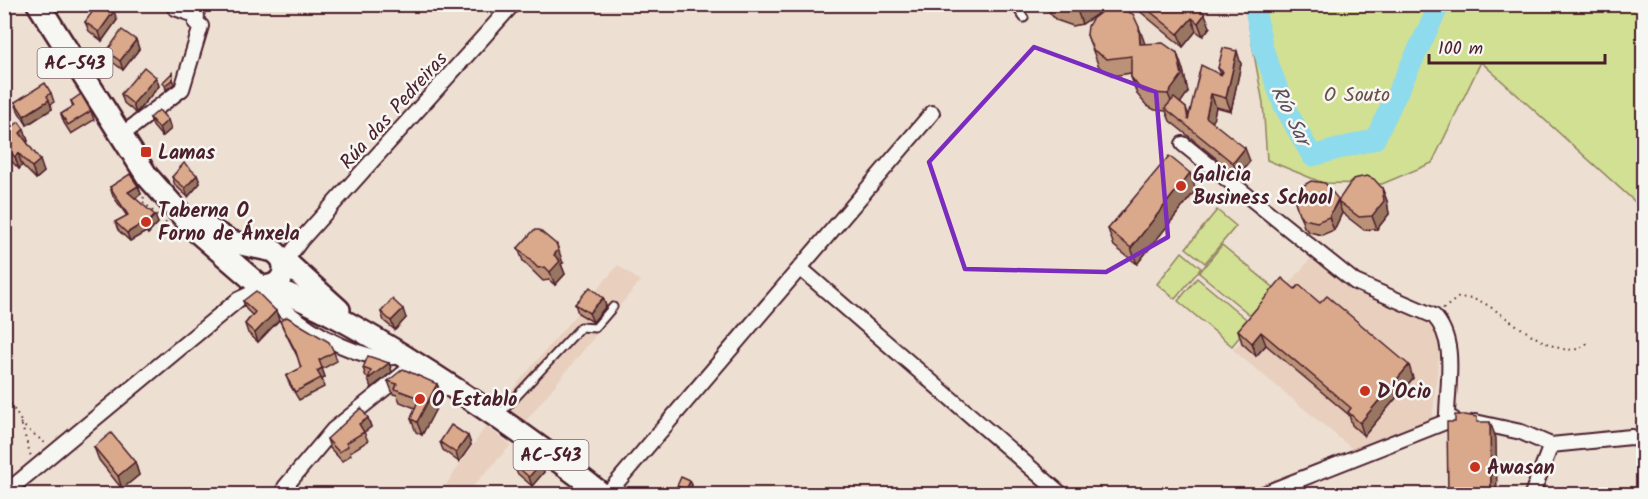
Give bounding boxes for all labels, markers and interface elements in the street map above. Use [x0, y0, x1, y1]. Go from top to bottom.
scale bar [1429, 27, 1604, 65]
text: 100 m [1438, 35, 1483, 64]
street label: Rúa das Pedreiras [333, 45, 457, 178]
road number: AC-543 [38, 48, 112, 78]
water label: Río Sar [1261, 80, 1320, 155]
park label: O Souto [1324, 80, 1390, 112]
place label: Lamas [158, 138, 216, 170]
marker: Lamas [139, 145, 153, 159]
place label: Galicia Business School [1193, 160, 1333, 215]
marker: Galicia Business School [1174, 179, 1188, 193]
place label: Taberna O Forno de Ánxela [158, 196, 300, 251]
marker: Taberna O Forno de Ánxela [139, 215, 153, 229]
place label: D'Ocio [1377, 377, 1431, 409]
marker: D'Ocio [1358, 384, 1372, 398]
place label: O Establo [432, 385, 517, 417]
marker: O Establo [413, 392, 427, 406]
road number: AC-543 [514, 440, 588, 470]
place label: Awasan [1487, 453, 1555, 485]
marker: Awasan [1468, 460, 1482, 474]

